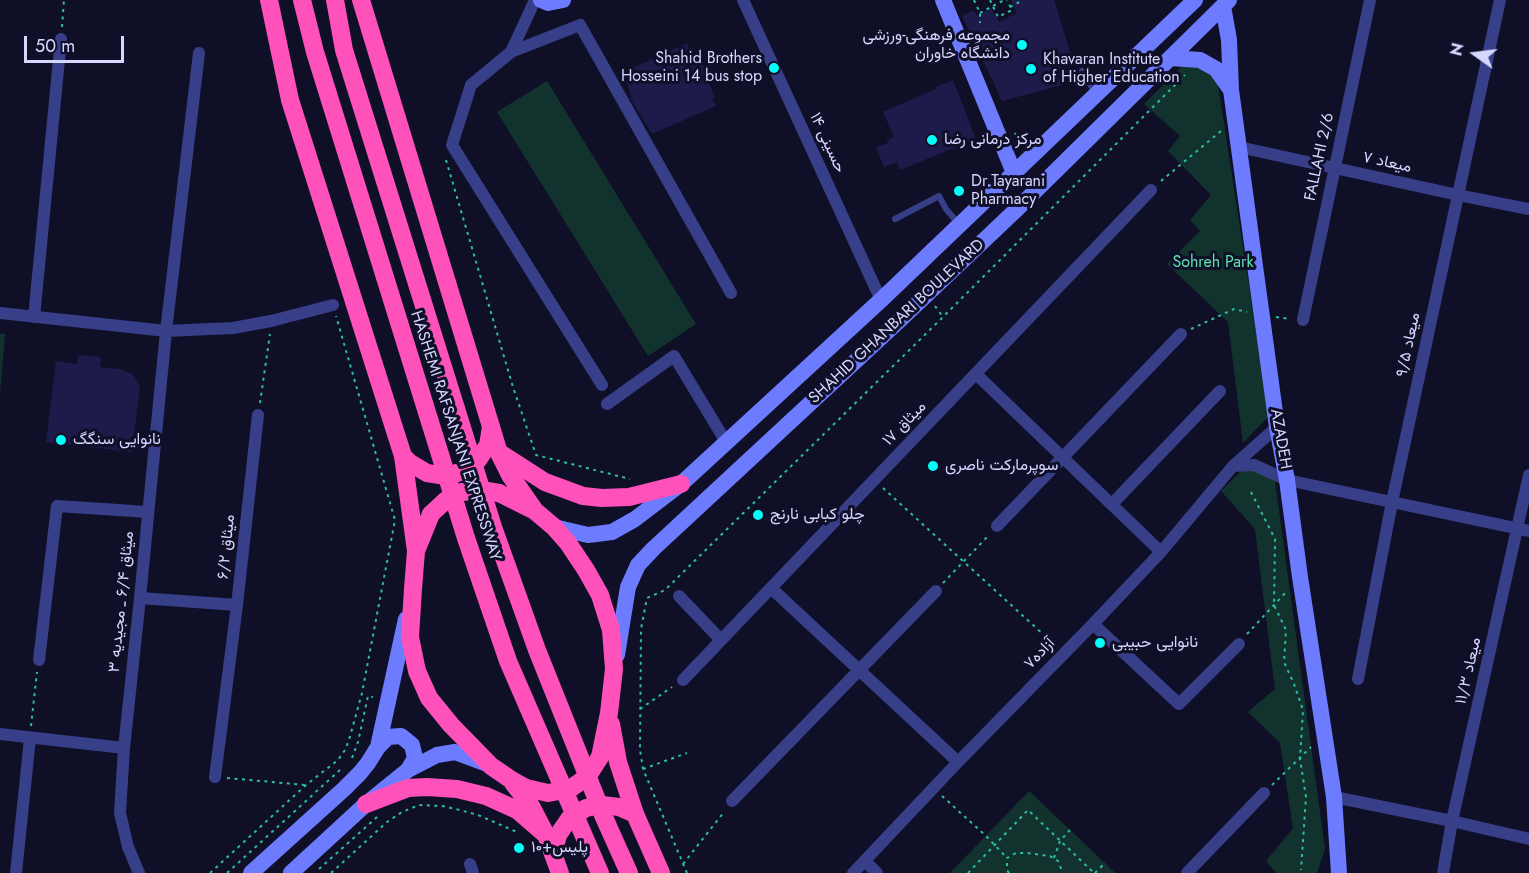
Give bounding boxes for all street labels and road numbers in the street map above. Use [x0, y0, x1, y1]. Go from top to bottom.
street label: حسینی ۱۴ [805, 110, 849, 176]
street label: FALLAHI 2/6 [1301, 111, 1339, 203]
street label: میعاد ۷ [1361, 148, 1413, 178]
street label: SHAHID GHANBARI BOULEVARD [805, 236, 989, 408]
street label: HASHEMI RAFSANJANI EXPRESSWAY [405, 309, 505, 563]
street label: میعاد ۹/۵ [1393, 311, 1425, 379]
street label: میثاق ۱۷ [879, 398, 931, 450]
street label: AZADEH [1265, 407, 1295, 471]
street label: میثاق ۶/۲ [214, 514, 240, 580]
street label: میثاق ۶/۴ ـ مجیدیه ۳ [105, 530, 139, 674]
street label: آزاده۷ [1020, 634, 1060, 674]
street label: میعاد ۱۱/۳ [1452, 636, 1486, 706]

